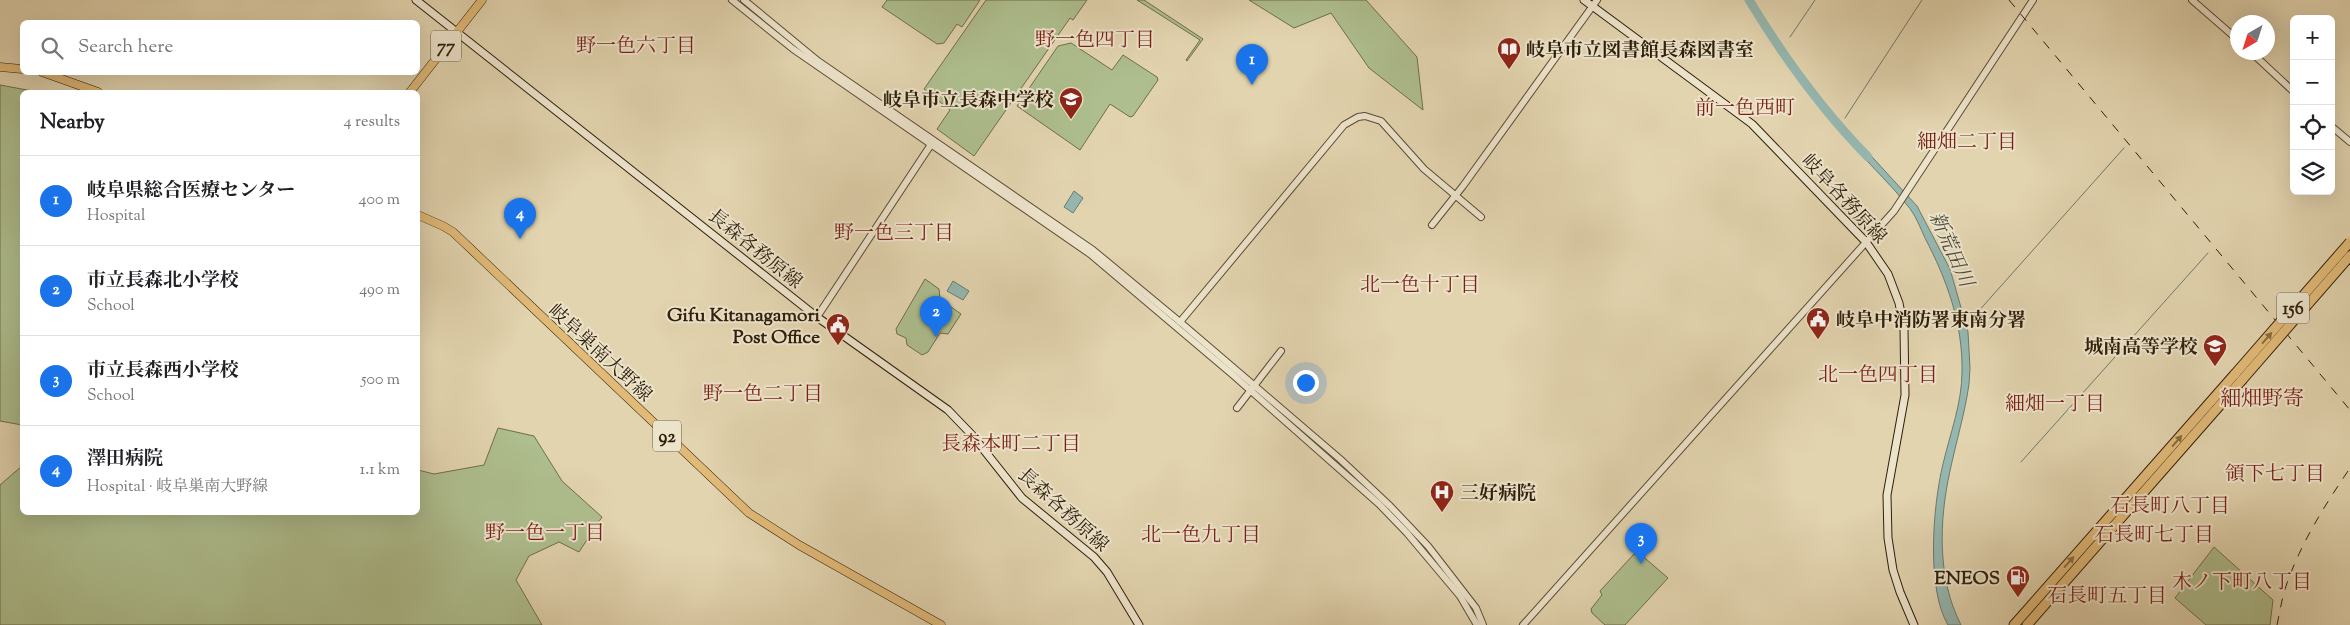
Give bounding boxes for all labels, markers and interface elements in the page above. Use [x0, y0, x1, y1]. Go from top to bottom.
north arrow [2230, 15, 2275, 60]
map controls [2290, 15, 2335, 195]
button: + [2290, 15, 2335, 60]
search box [20, 20, 420, 75]
district label: 野一色四丁目 [1035, 27, 1155, 56]
road number: 77 [431, 30, 461, 61]
district label: 野一色六丁目 [576, 33, 696, 62]
icon: search [38, 34, 66, 62]
text: Search here [78, 34, 173, 61]
library icon: 岐阜市立図書館長森図書室 [1496, 36, 1522, 70]
place label: 岐阜市立図書館長森図書室 [1526, 38, 1754, 65]
pin: 1 [1236, 44, 1268, 85]
button: − [2290, 60, 2335, 105]
school or university icon: 岐阜市立長森中学校 [1058, 86, 1084, 120]
place label: 岐阜市立長森中学校 [883, 88, 1054, 115]
district label: 前一色西町 [1695, 95, 1795, 124]
button: locate [2290, 105, 2335, 150]
text: Nearby [40, 108, 105, 138]
text: 4 results [344, 111, 400, 134]
district label: 細畑二丁目 [1917, 129, 2017, 158]
street label: 岐阜各務原線 [1794, 149, 1892, 251]
button: layers [2290, 150, 2335, 195]
text: 岐阜県総合医療センター [87, 178, 295, 205]
text: 1 [53, 189, 59, 212]
text: 400 m [359, 189, 400, 212]
pin: 4 [504, 198, 536, 239]
street label: 長森各務原線 [702, 204, 807, 296]
text: Hospital [87, 205, 145, 228]
water label: 新荒田川 [1920, 208, 1980, 294]
district label: 野一色三丁目 [834, 220, 954, 249]
text: 市立長森北小学校 [87, 268, 239, 295]
district label: 北一色十丁目 [1360, 272, 1480, 301]
text: 2 [52, 279, 60, 302]
text: 490 m [359, 279, 400, 302]
road number: 156 [2277, 292, 2309, 324]
text: School [87, 295, 135, 318]
pin: 2 [920, 296, 952, 337]
street label: 岐阜巣南大野線 [541, 299, 657, 409]
place label: Gifu Kitanagamori Post Office [667, 303, 821, 352]
public building icon: 岐阜中消防署東南分署 [1805, 306, 1831, 340]
place label: 岐阜中消防署東南分署 [1836, 308, 2026, 335]
public building icon: Gifu Kitanagamori Post Office [825, 312, 851, 346]
one-way arrow [2262, 331, 2273, 344]
school or university icon: 城南高等学校 [2202, 333, 2228, 367]
place label: 城南高等学校 [2084, 335, 2198, 362]
text: 市立長森西小学校 [87, 358, 239, 385]
district label: 北一色四丁目 [1818, 362, 1938, 391]
text: 3 [53, 369, 59, 392]
text: 500 m [361, 369, 400, 392]
your location [1293, 370, 1319, 396]
district label: 野一色二丁目 [703, 381, 823, 410]
text: School [87, 385, 135, 408]
district label: 細畑野寄 [2220, 385, 2304, 415]
district label: 細畑一丁目 [2005, 391, 2105, 420]
road number: 92 [653, 421, 681, 452]
district label: 長森本町二丁目 [941, 431, 1081, 460]
one-way arrow [2171, 435, 2183, 447]
text: 澤田病院 [87, 446, 163, 473]
text: 4 [52, 459, 60, 482]
text: 1.1 km [360, 459, 400, 482]
district label: 領下七丁目 [2225, 461, 2325, 490]
street label: 長森各務原線 [1011, 463, 1114, 559]
text: Hospital · 岐阜巣南大野線 [87, 476, 268, 499]
hospital icon: 三好病院 [1429, 479, 1455, 513]
place label: 三好病院 [1460, 481, 1536, 508]
district label: 石長町八丁目 [2110, 493, 2230, 522]
district label: 野一色一丁目 [485, 520, 605, 549]
district label: 北一色九丁目 [1141, 522, 1261, 551]
district label: 石長町七丁目 [2094, 522, 2214, 551]
pin: 3 [1625, 523, 1657, 564]
one-way arrow [2063, 557, 2075, 569]
fuel station icon: ENEOS [2005, 564, 2031, 598]
place label: ENEOS [1934, 566, 2000, 593]
district label: 木ノ下町八丁目 [2172, 569, 2312, 598]
district label: 石長町五丁目 [2047, 583, 2167, 612]

